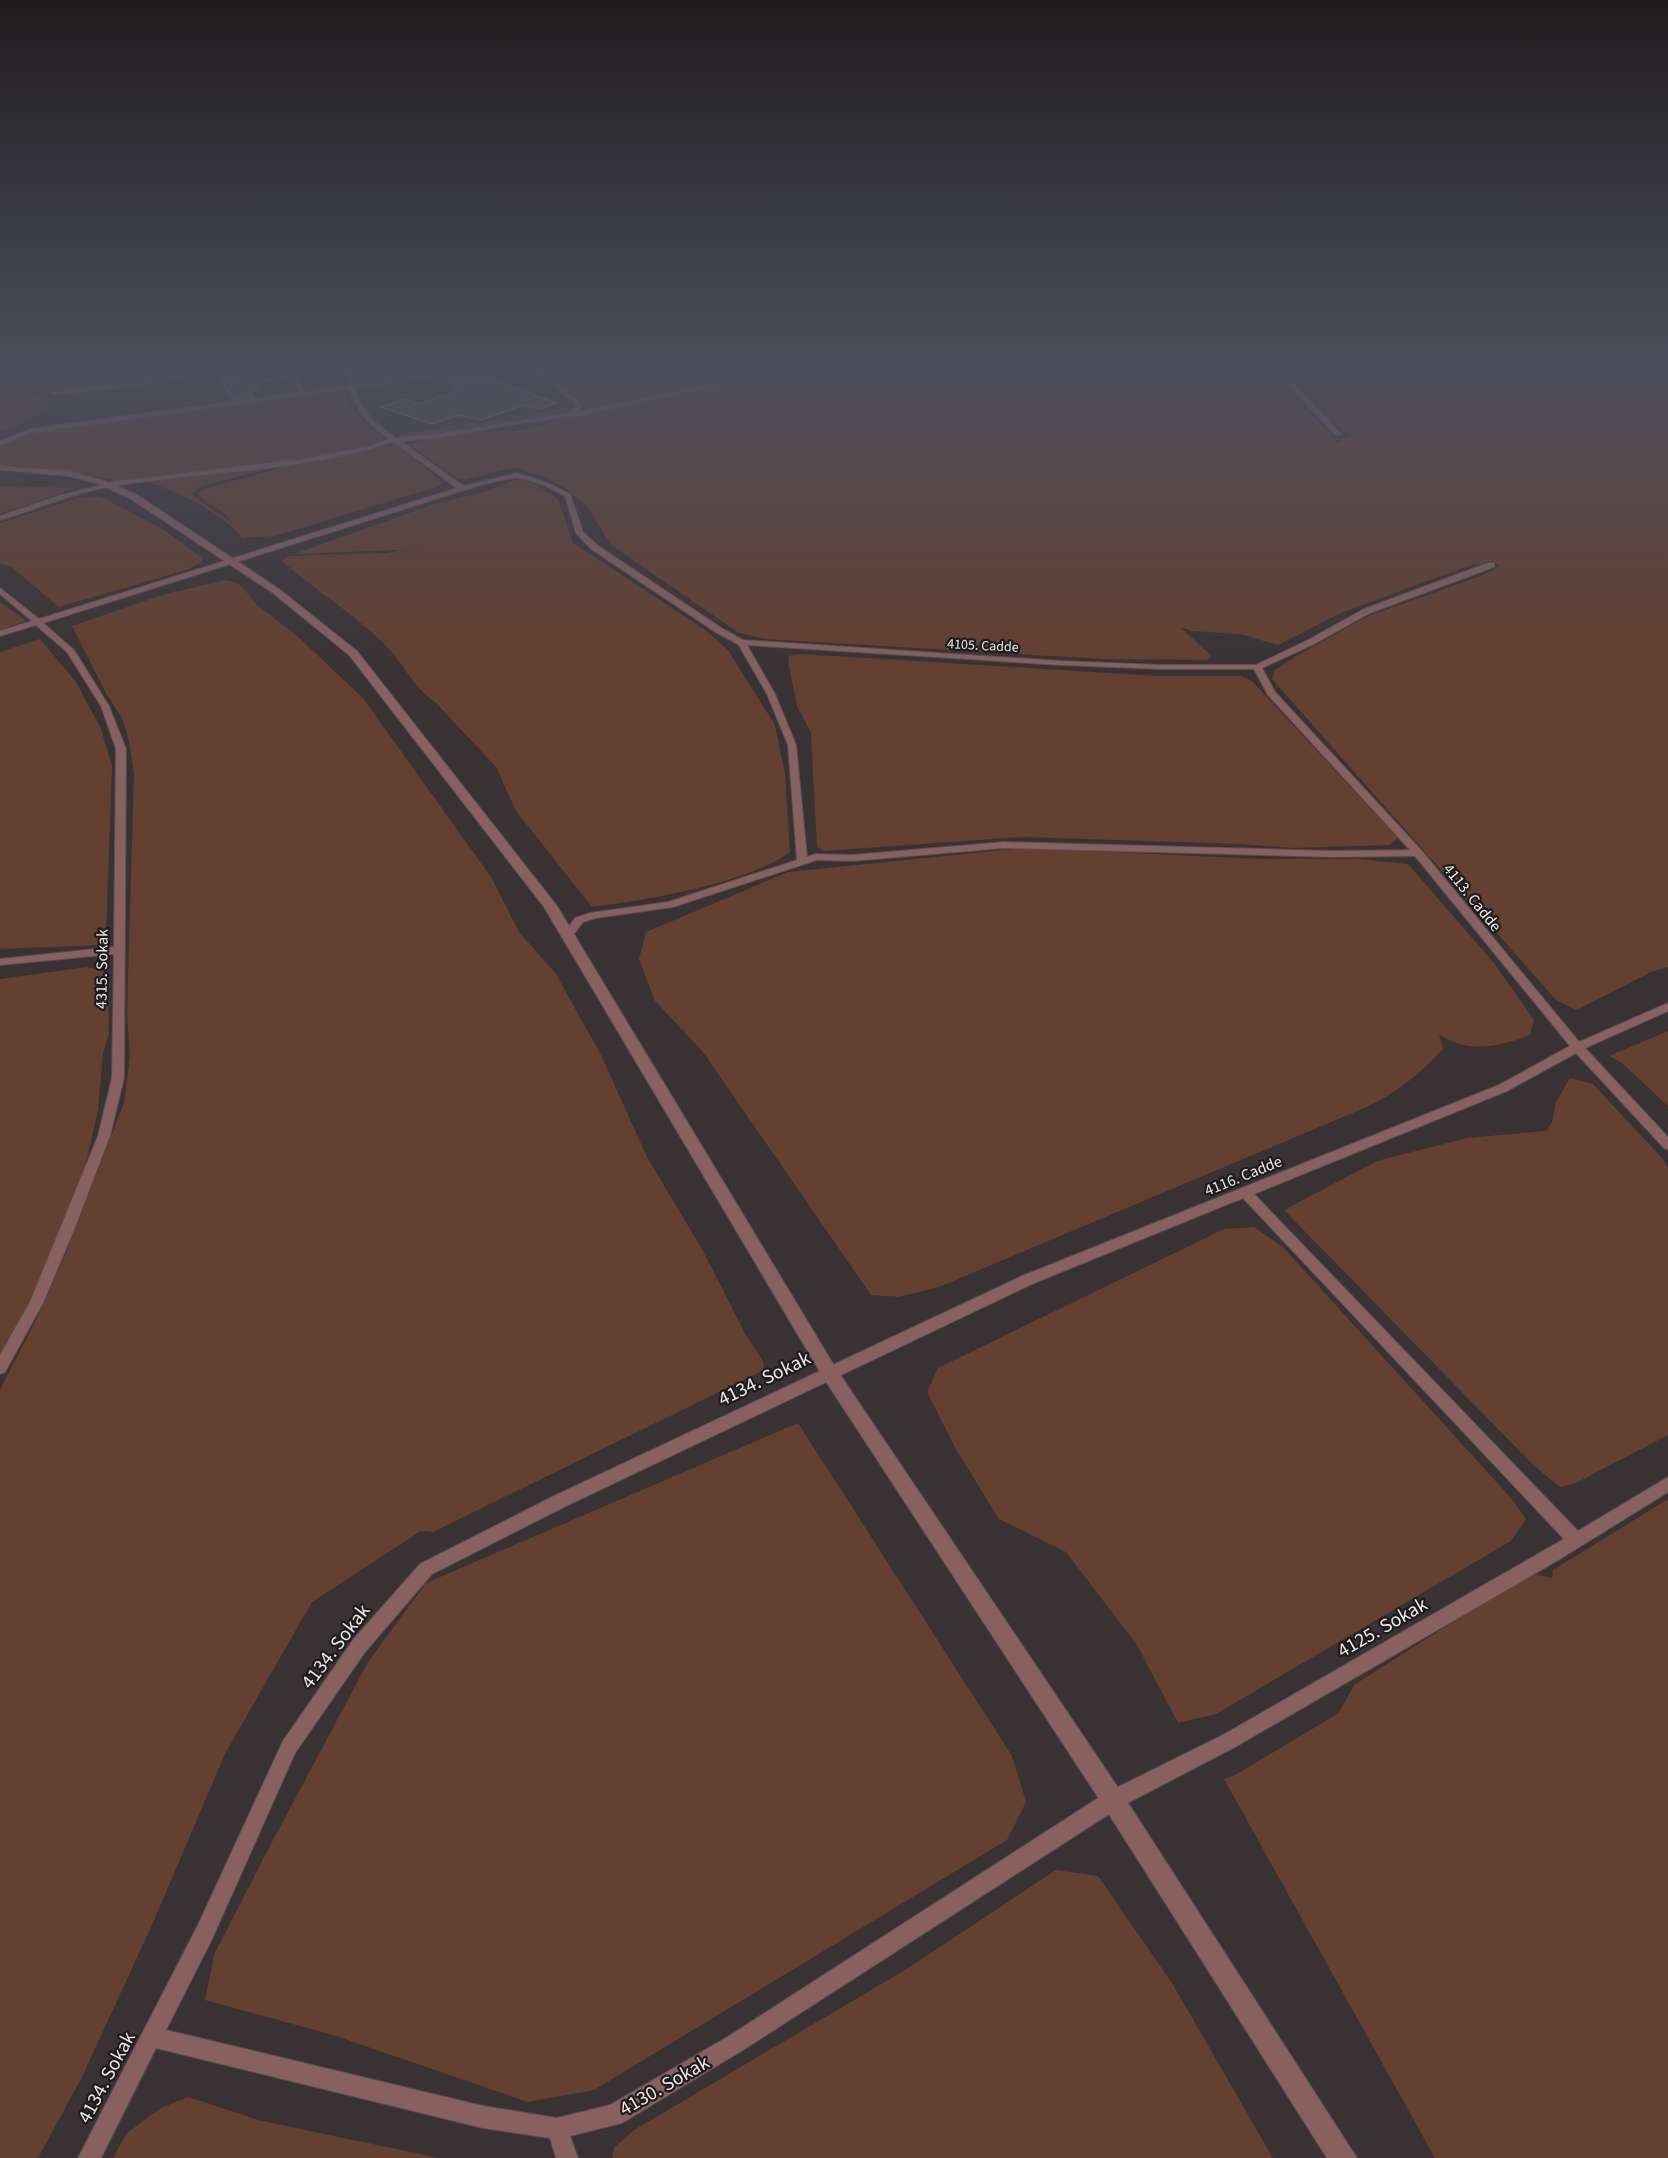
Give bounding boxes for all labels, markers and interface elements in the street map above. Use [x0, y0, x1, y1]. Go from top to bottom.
street label: 4105. Cadde [947, 634, 1019, 658]
street label: 4113. Cadde [1438, 859, 1507, 936]
street label: 4315. Sokak [90, 929, 114, 1009]
street label: 4116. Cadde [1201, 1150, 1286, 1201]
street label: 4134. Sokak [713, 1344, 816, 1413]
street label: 4125. Sokak [1332, 1591, 1433, 1665]
street label: 4134. Sokak [295, 1598, 377, 1695]
street label: 4134. Sokak [71, 2027, 143, 2128]
street label: 4130. Sokak [614, 2049, 715, 2123]

